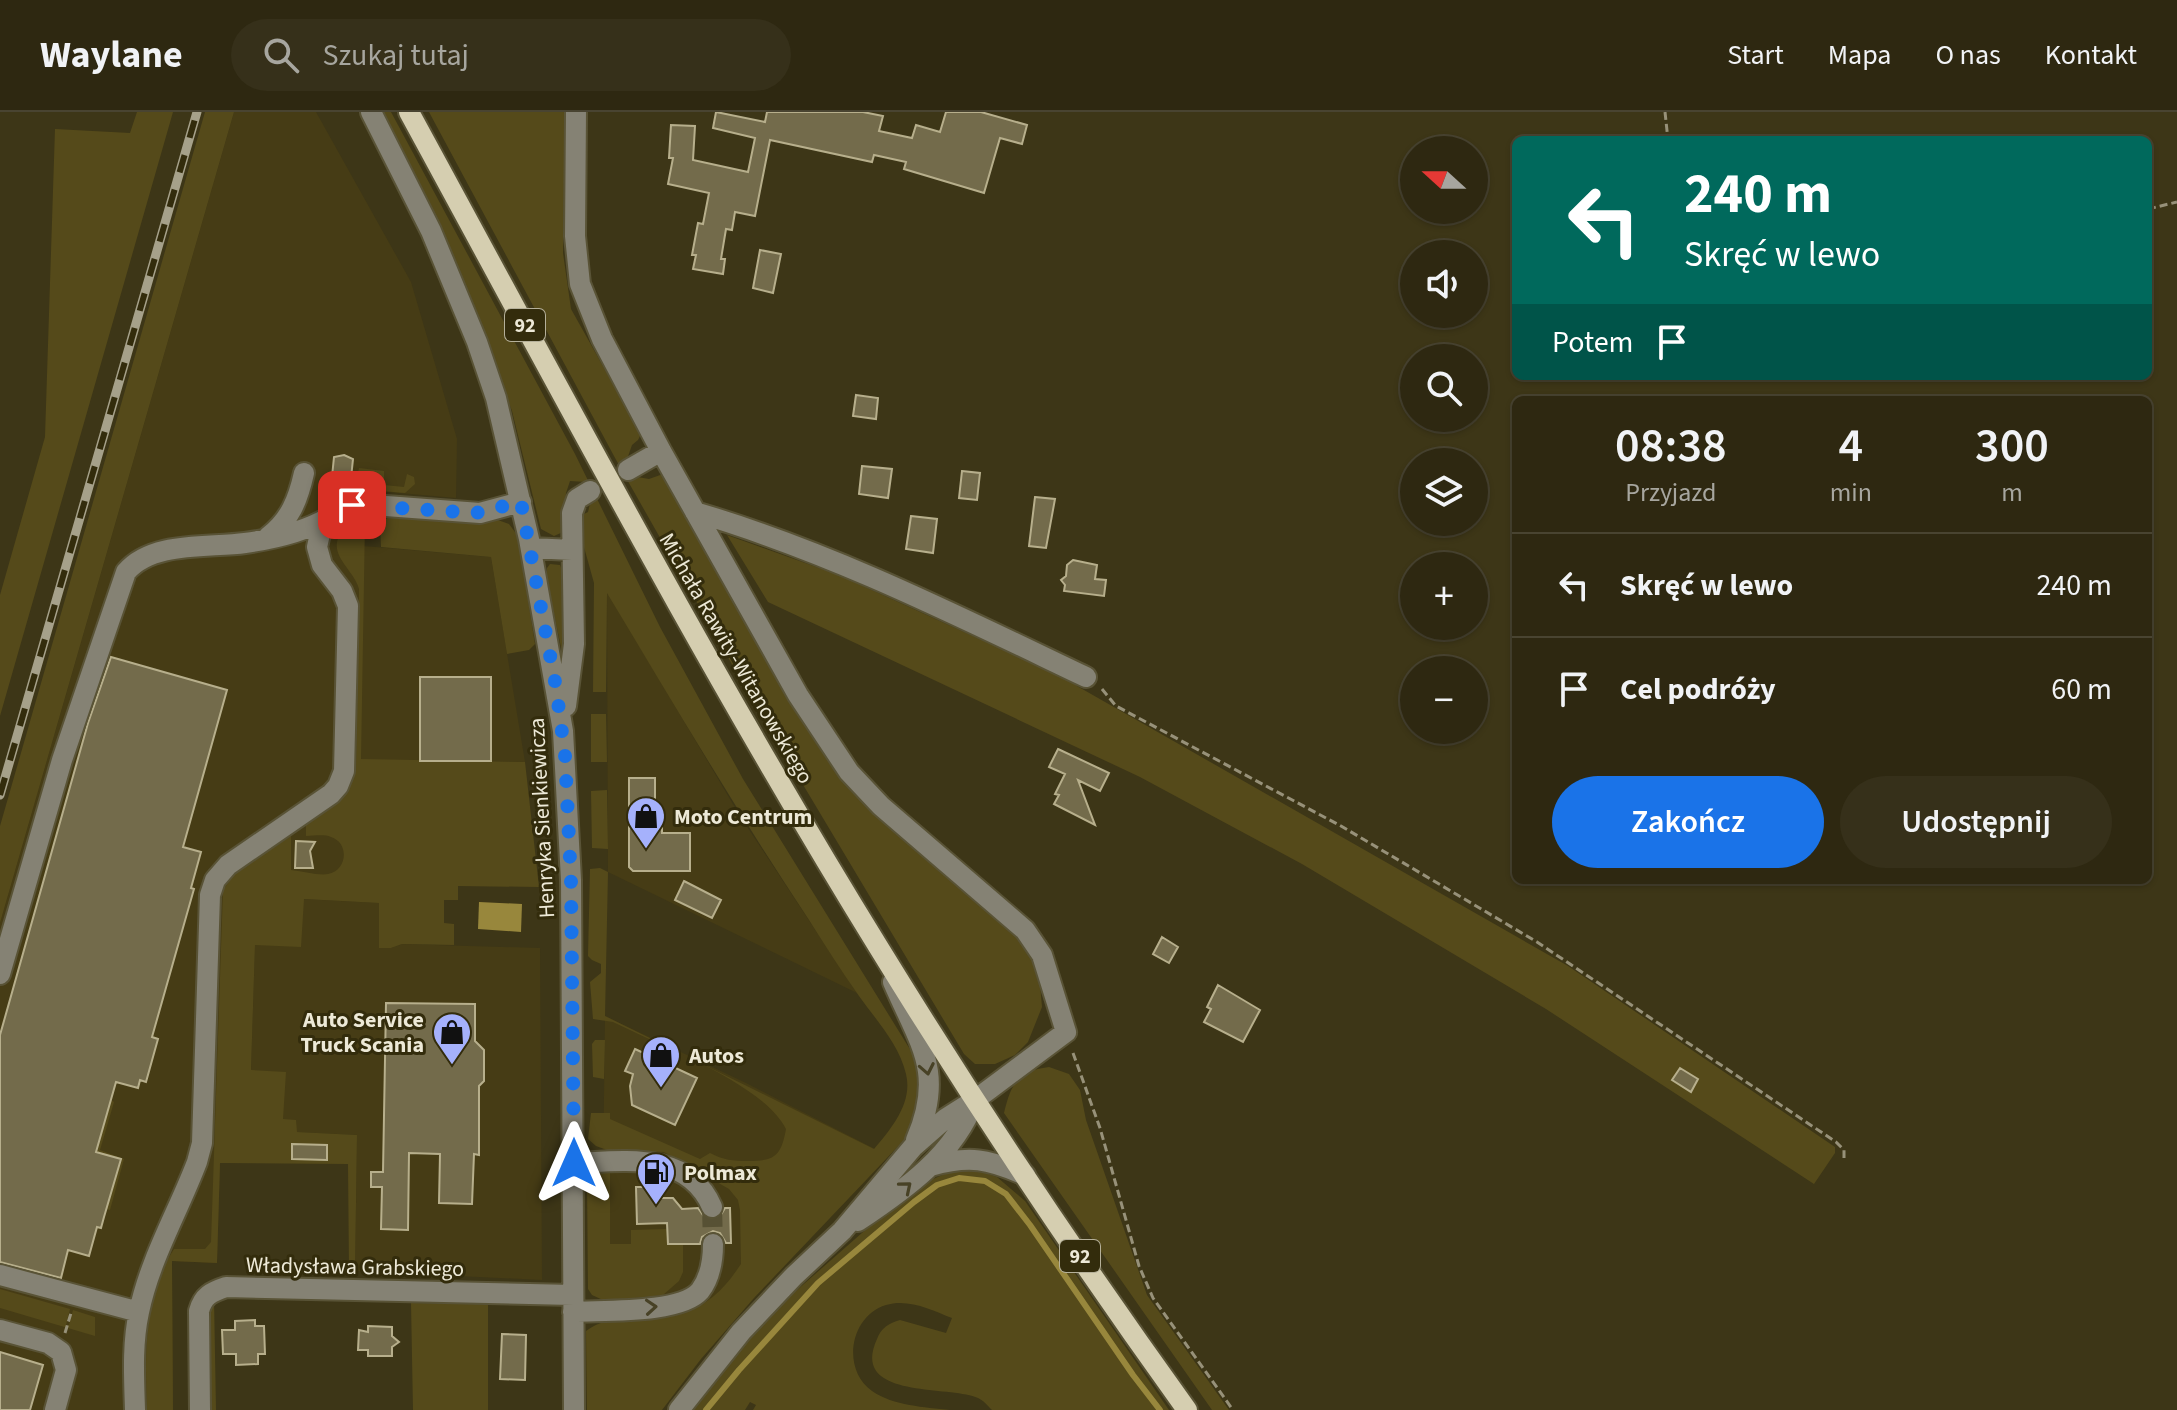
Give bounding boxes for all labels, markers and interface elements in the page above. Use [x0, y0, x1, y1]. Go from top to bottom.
search box [231, 19, 791, 91]
text: Waylane [40, 28, 183, 82]
icon: search [259, 33, 303, 77]
text: Szukaj tutaj [323, 34, 469, 77]
text: Start [1727, 35, 1784, 75]
text: Mapa [1828, 35, 1891, 75]
text: O nas [1935, 35, 2001, 75]
text: Kontakt [2045, 35, 2137, 75]
north arrow [1400, 136, 1488, 224]
map controls [1400, 136, 1488, 744]
text: 240 m [1684, 155, 1832, 234]
icon: left [1552, 168, 1656, 272]
text: Skręć w lewo [1684, 229, 1880, 280]
button: sound [1400, 240, 1488, 328]
road number: 92 [505, 309, 545, 341]
icon: arrive [1650, 320, 1694, 364]
text: Potem [1552, 321, 1634, 364]
button: search [1400, 344, 1488, 432]
text: 08:38 [1615, 412, 1727, 480]
text: 4 [1839, 412, 1863, 480]
text: 300 [1975, 412, 2049, 480]
button: layers [1400, 448, 1488, 536]
pin [318, 471, 386, 539]
text: Przyjazd [1625, 474, 1717, 511]
text: min [1830, 474, 1872, 511]
text: m [2001, 474, 2023, 511]
icon: arrive [330, 483, 374, 527]
street label: Michała Rawity-Witanowskiego [651, 527, 821, 790]
button: + [1400, 552, 1488, 640]
icon: left [1552, 563, 1596, 607]
text: Skręć w lewo [1620, 564, 1793, 607]
text: 240 m [2036, 564, 2112, 607]
button: − [1400, 656, 1488, 744]
icon: arrive [1552, 667, 1596, 711]
text: Cel podróży [1620, 668, 1776, 711]
text: 60 m [2051, 668, 2112, 711]
street label: Henryka Sienkiewicza [521, 717, 563, 919]
button: Zakończ [1552, 776, 1824, 868]
button: Udostępnij [1840, 776, 2112, 868]
shop icon: Moto Centrum [625, 795, 667, 850]
place label: Moto Centrum [674, 801, 812, 833]
place label: Auto Service Truck Scania [301, 1004, 424, 1061]
shop icon: Auto Service Truck Scania [431, 1011, 473, 1066]
shop icon: Autos [640, 1034, 682, 1089]
place label: Autos [688, 1040, 744, 1072]
one-way arrow [918, 1063, 935, 1076]
position arrow [532, 1121, 616, 1205]
fuel station icon: Polmax [635, 1151, 677, 1206]
place label: Polmax [684, 1157, 757, 1189]
one-way arrow [897, 1182, 911, 1197]
road number: 92 [1060, 1240, 1100, 1272]
street label: Władysława Grabskiego [246, 1249, 464, 1285]
one-way arrow [645, 1299, 658, 1316]

